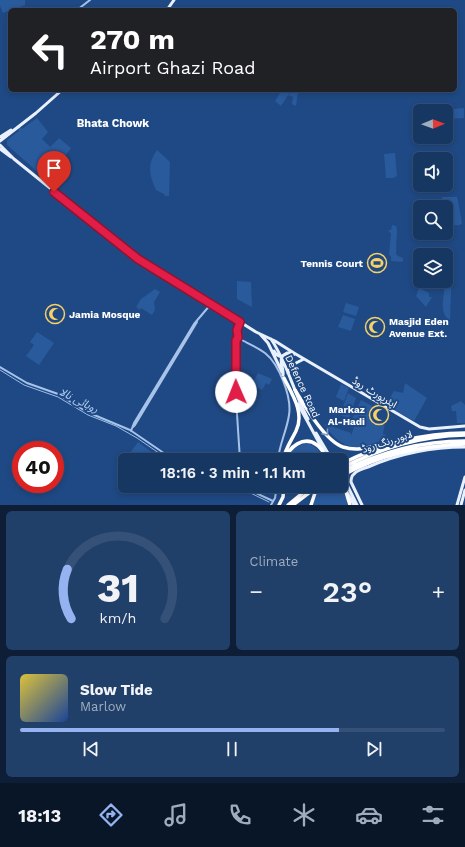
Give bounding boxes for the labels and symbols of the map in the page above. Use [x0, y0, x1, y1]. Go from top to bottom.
north arrow [413, 104, 453, 144]
district label: Bhata Chowk [77, 117, 149, 130]
pin [37, 151, 71, 192]
sports icon: Tennis Court [366, 252, 388, 274]
place label: Tennis Court [301, 258, 364, 269]
mosque icon: Jamia Mosque [44, 303, 66, 325]
place label: Jamia Mosque [69, 309, 141, 320]
mosque icon: Masjid Eden Avenue Ext. [364, 316, 386, 338]
place label: Masjid Eden Avenue Ext. [389, 316, 449, 339]
street label: Defence Road [283, 353, 322, 419]
position arrow [215, 371, 257, 413]
street label: ایئرپورٹ روڈ [350, 375, 399, 411]
water label: روہائی نالا [57, 385, 101, 416]
place label: Markaz Al-Hadi [328, 404, 365, 427]
mosque icon: Markaz Al-Hadi [368, 404, 390, 426]
street label: لاہور رنگ روڈ [361, 428, 414, 456]
one-way arrow [321, 429, 328, 436]
speed limit sign: 40 [12, 441, 64, 493]

